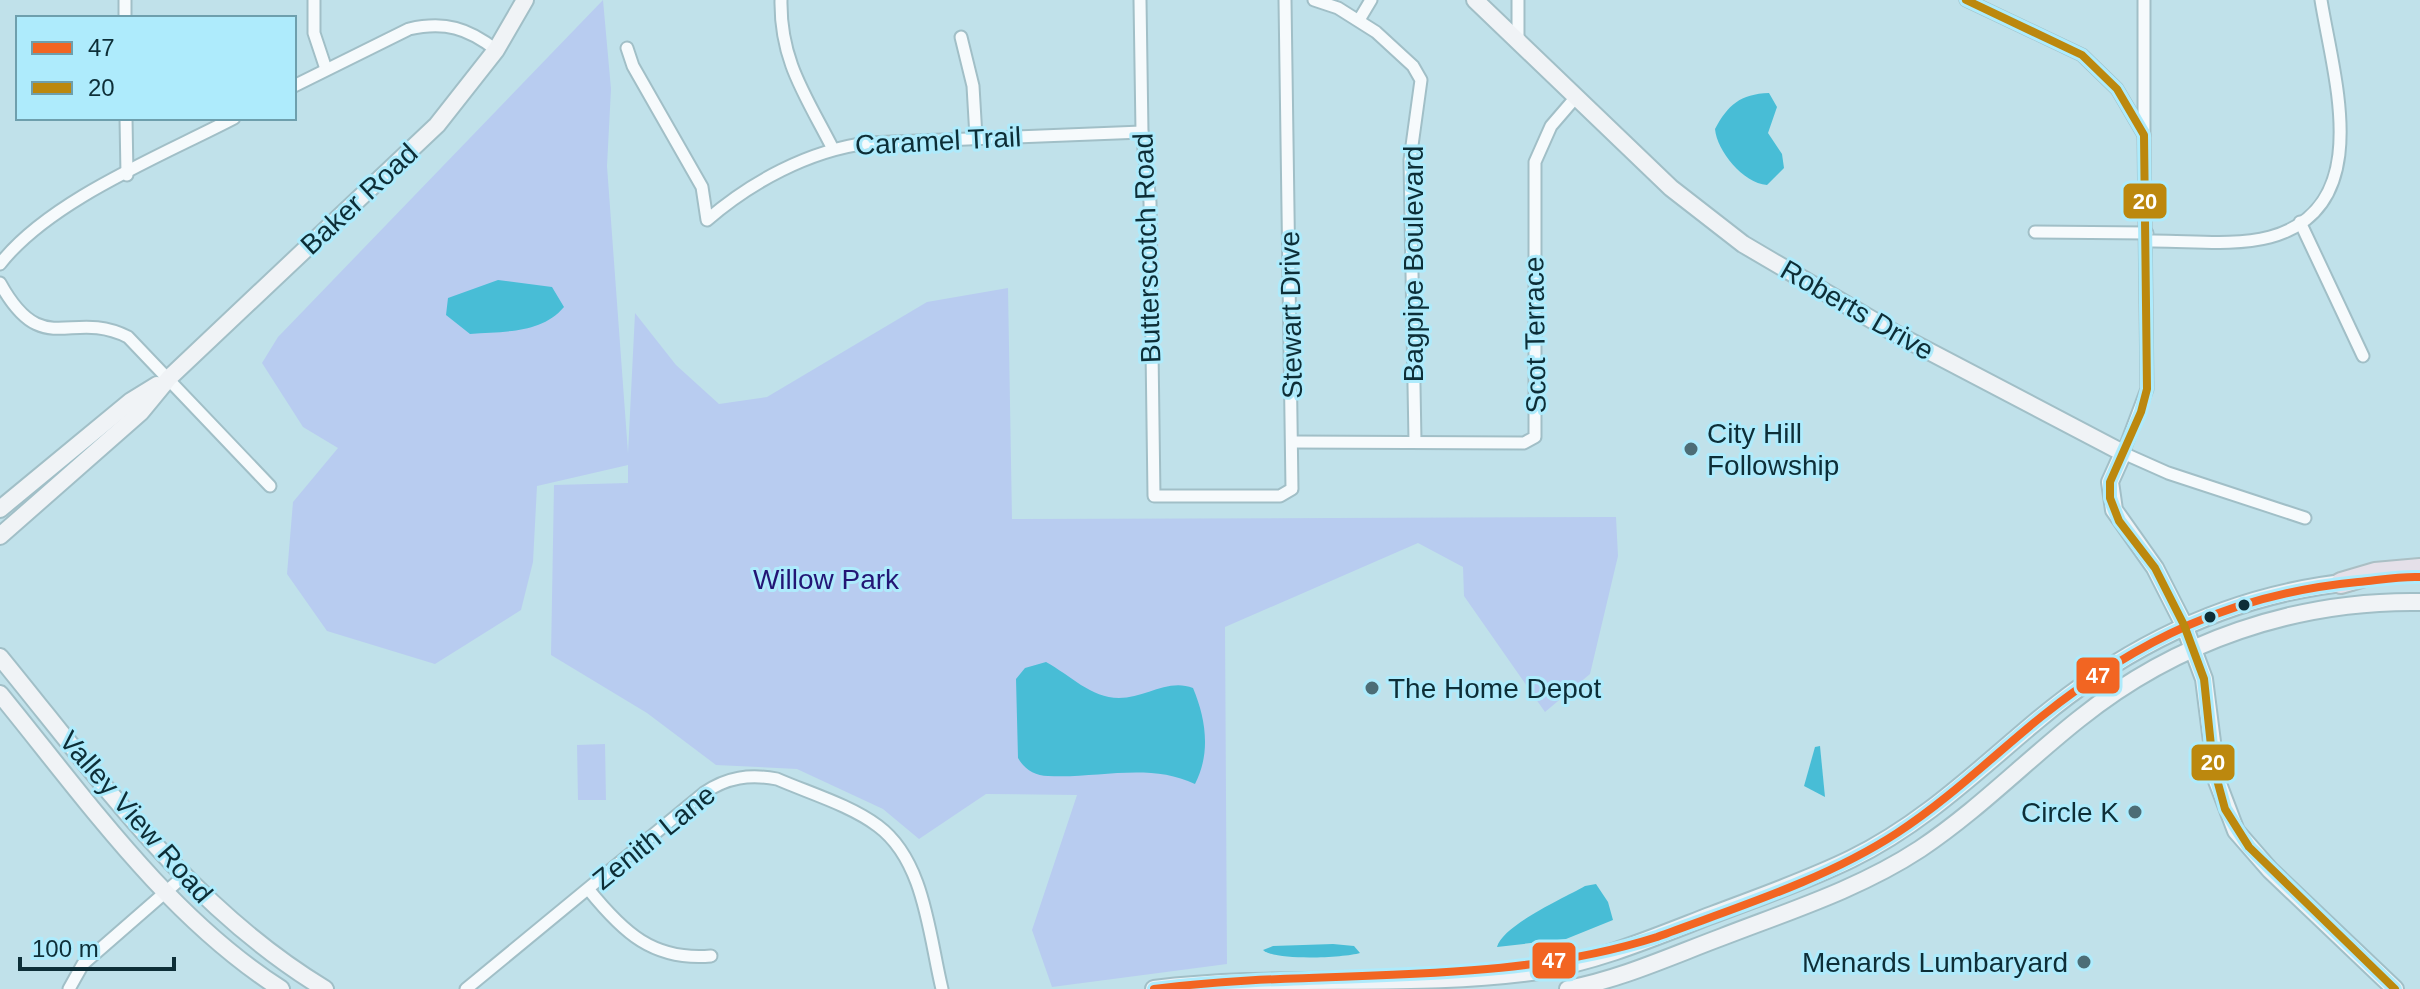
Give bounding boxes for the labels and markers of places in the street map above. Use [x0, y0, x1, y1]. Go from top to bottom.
place label: City Hill Followship [1707, 418, 1839, 481]
marker: City Hill Followship [1682, 440, 1700, 458]
unlabelled marker [2236, 597, 2252, 613]
unlabelled marker [2202, 609, 2218, 625]
place label: The Home Depot [1388, 673, 1601, 704]
marker: The Home Depot [1363, 679, 1381, 697]
place label: Circle K [2021, 797, 2119, 828]
marker: Circle K [2126, 803, 2144, 821]
place label: Menards Lumbaryard [1802, 947, 2068, 978]
marker: Menards Lumbaryard [2075, 953, 2093, 971]

